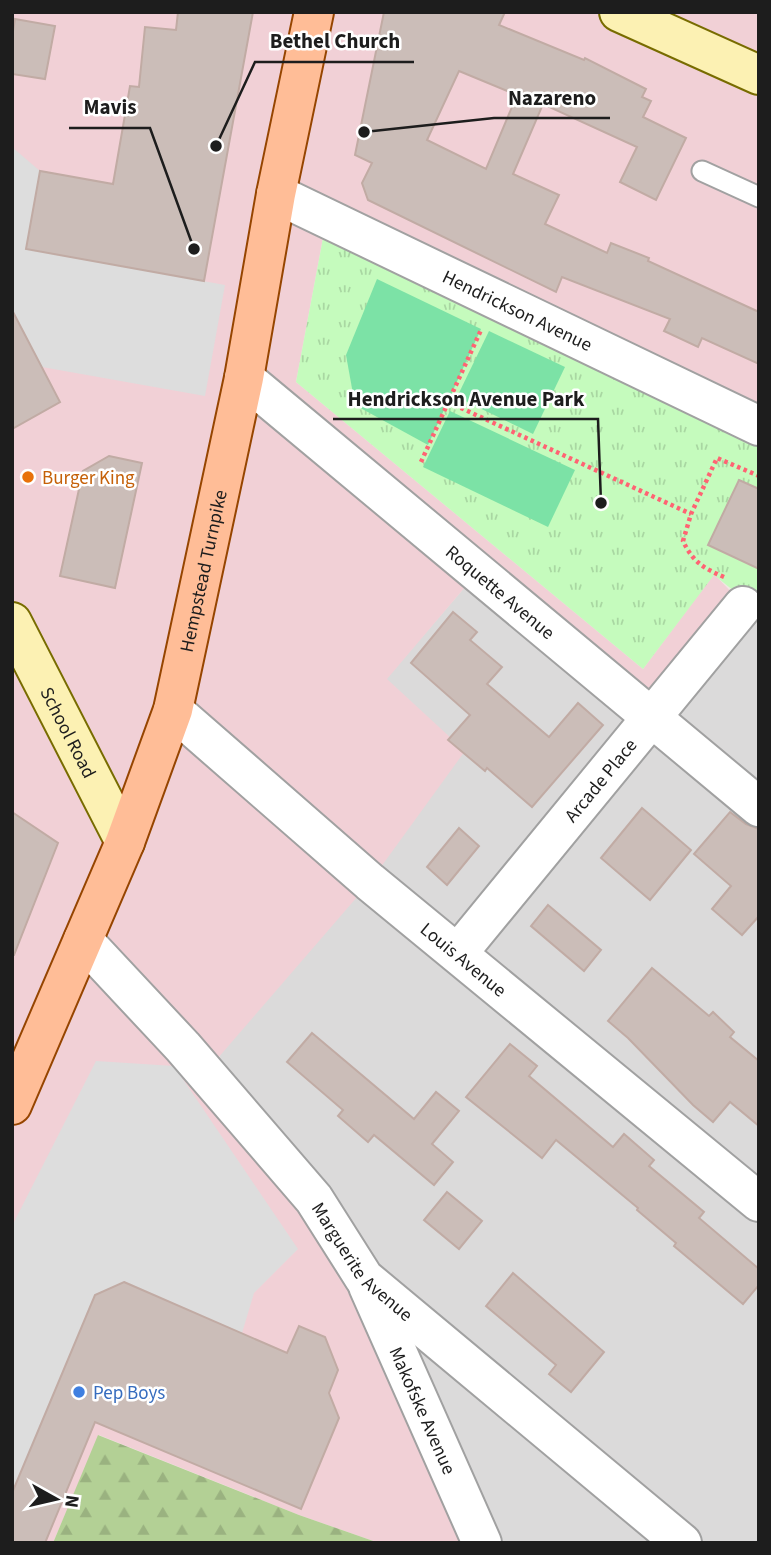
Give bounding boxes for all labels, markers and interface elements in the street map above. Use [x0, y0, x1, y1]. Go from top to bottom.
callout: Bethel Church [255, 20, 414, 62]
text: Bethel Church [270, 26, 400, 56]
callout: Nazareno [494, 76, 610, 118]
text: Nazareno [508, 83, 596, 113]
callout: Mavis [69, 86, 150, 128]
text: Mavis [83, 92, 137, 122]
street label: Hendrickson Avenue [437, 264, 596, 359]
callout: Hendrickson Avenue Park [333, 377, 598, 419]
text: Hendrickson Avenue Park [348, 384, 585, 414]
place label: Burger King [42, 465, 135, 492]
marker: Burger King [20, 469, 36, 485]
street label: Hempstead Turnpike [174, 487, 235, 655]
street label: Roquette Avenue [439, 539, 560, 647]
street label: School Road [33, 683, 102, 783]
street label: Arcade Place [559, 733, 644, 829]
street label: Louis Avenue [414, 917, 512, 1004]
street label: Marguerite Avenue [304, 1197, 418, 1328]
street label: Makofske Avenue [382, 1343, 462, 1479]
place label: Pep Boys [93, 1380, 165, 1407]
marker: Pep Boys [71, 1384, 87, 1400]
north arrow [21, 1464, 91, 1534]
text: N [57, 1493, 86, 1509]

